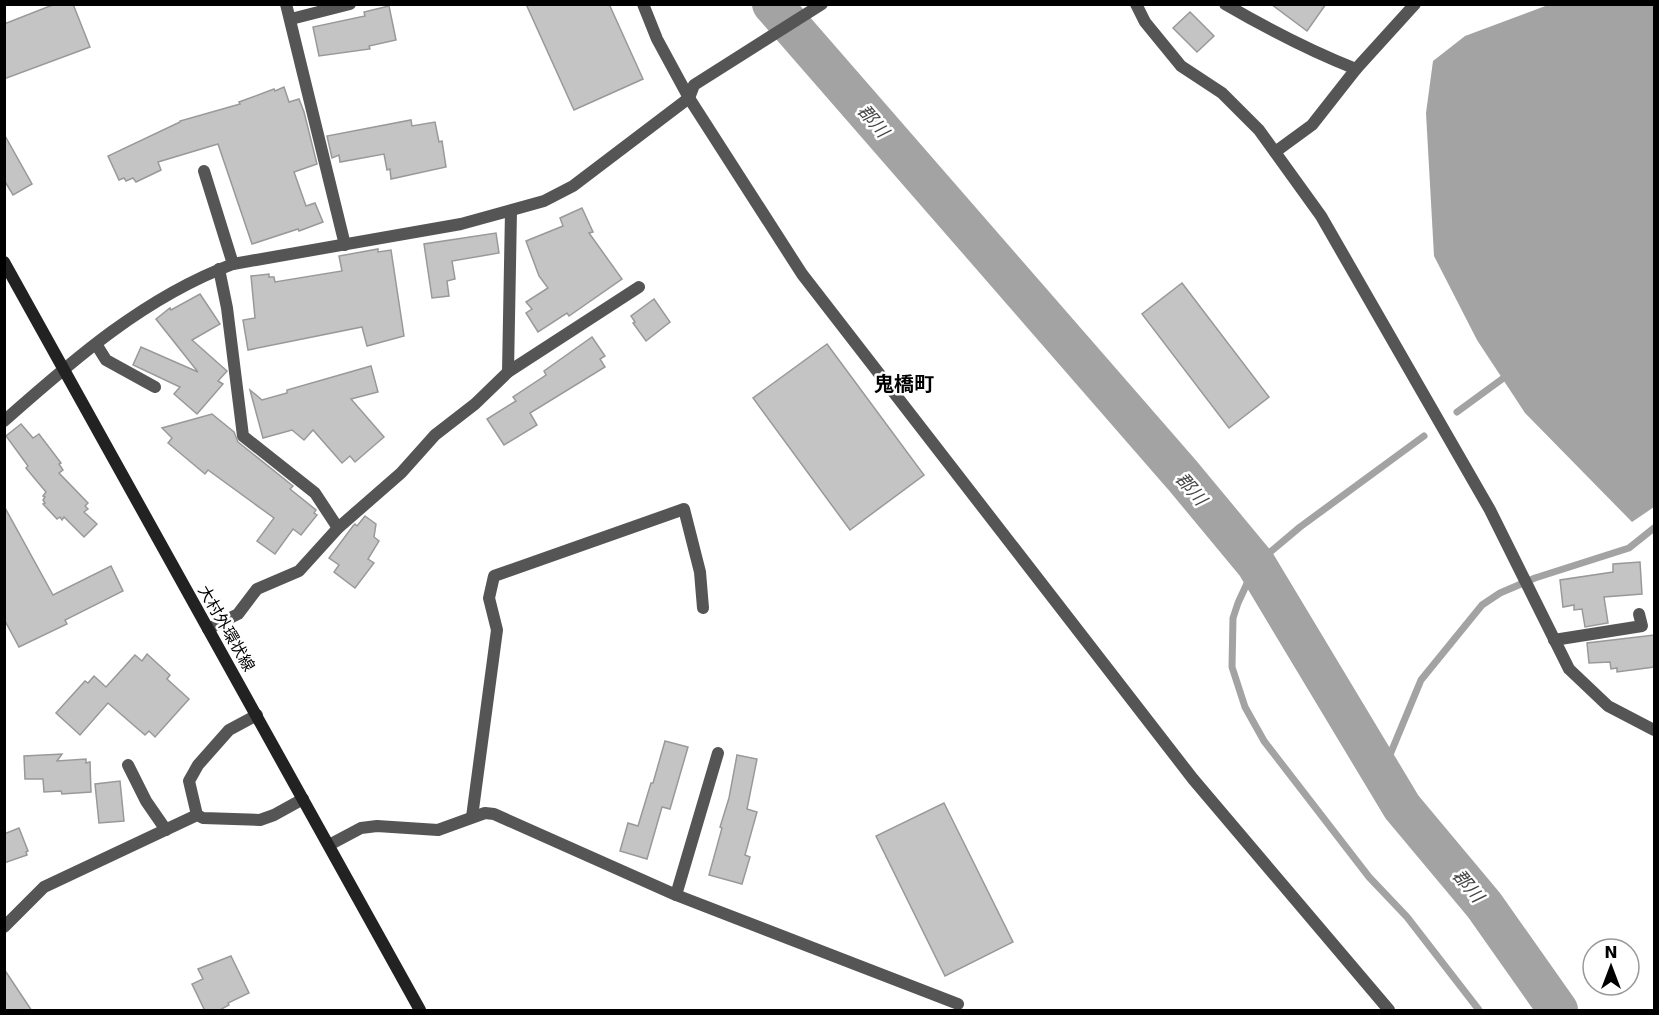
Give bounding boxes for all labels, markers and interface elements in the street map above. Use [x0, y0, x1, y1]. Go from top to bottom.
water label: 郡川 [854, 100, 894, 143]
district label: 鬼橋町 [874, 372, 934, 396]
water label: 郡川 [1172, 468, 1212, 511]
street label: 大村外環状線 [194, 582, 259, 675]
water label: 郡川 [1449, 865, 1489, 908]
north arrow [1581, 937, 1641, 997]
text: N [1604, 943, 1618, 962]

